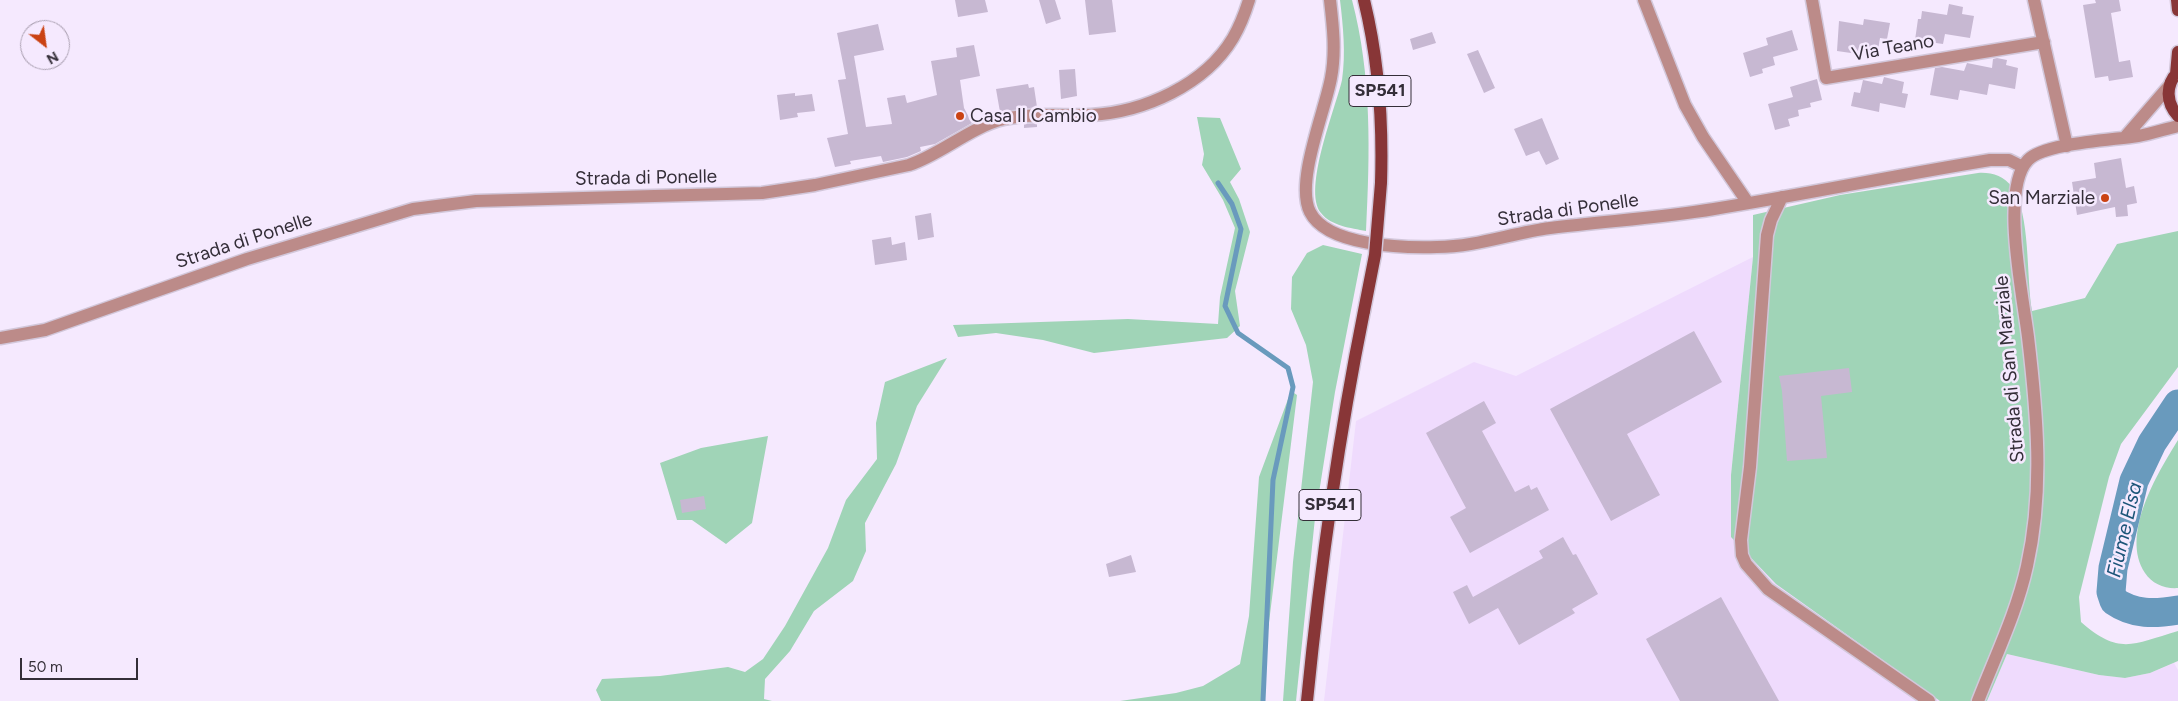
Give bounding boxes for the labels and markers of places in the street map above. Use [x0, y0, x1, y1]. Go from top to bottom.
place label: Casa Il Cambio [970, 105, 1097, 127]
marker: Casa Il Cambio [954, 110, 966, 122]
place label: San Marziale [1988, 187, 2095, 209]
marker: San Marziale [2099, 192, 2111, 204]

